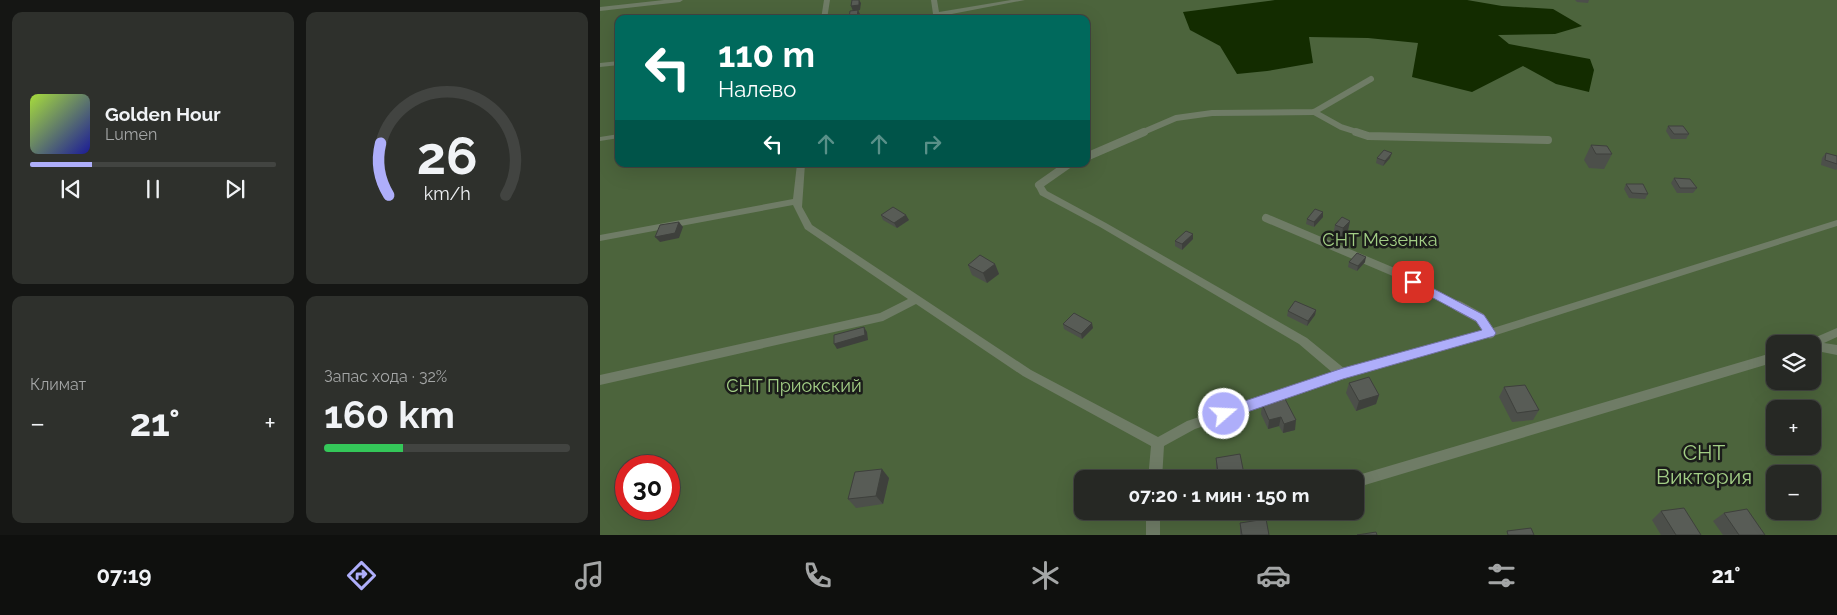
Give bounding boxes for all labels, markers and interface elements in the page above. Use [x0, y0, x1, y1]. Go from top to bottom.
text: 110 m [718, 34, 815, 75]
icon: left [635, 35, 700, 100]
text: Налево [718, 76, 796, 102]
text: Golden Hour [105, 103, 221, 125]
text: Lumen [105, 125, 157, 144]
text: 26 [417, 125, 477, 186]
icon: left [759, 130, 787, 158]
icon: ahead [812, 130, 840, 158]
icon: ahead [865, 130, 893, 158]
icon: right [918, 130, 946, 158]
icon: previous [57, 175, 85, 203]
icon: pause [139, 175, 167, 203]
icon: next [221, 175, 249, 203]
text: km/h [423, 183, 471, 204]
park label: СНТ Мезенка [1322, 229, 1438, 250]
pin [1392, 261, 1434, 303]
icon: arrive [1399, 268, 1427, 296]
map controls [1766, 335, 1821, 520]
button: layers [1766, 335, 1821, 390]
text: Запас хода · 32% [324, 367, 447, 386]
text: Климат [30, 375, 86, 394]
park label: СНТ Приокский [726, 375, 862, 396]
position arrow [1197, 387, 1249, 439]
text: 160 km [324, 392, 455, 437]
text: 21° [130, 400, 180, 445]
button: + [1766, 400, 1821, 455]
text: − [30, 407, 45, 440]
text: + [264, 407, 276, 440]
park label: СНТ Виктория [1656, 440, 1752, 489]
speed limit sign: 30 [615, 455, 680, 520]
button: − [1766, 465, 1821, 520]
text: 07:20 · 1 мин · 150 m [1129, 484, 1309, 506]
icon: directions [344, 558, 379, 593]
icon: music [572, 558, 607, 593]
icon: phone [800, 558, 835, 593]
icon: climate [1028, 558, 1063, 593]
icon: car [1256, 558, 1291, 593]
icon: filters [1484, 558, 1519, 593]
text: 07:19 [96, 562, 152, 588]
text: 21° [1711, 562, 1741, 588]

